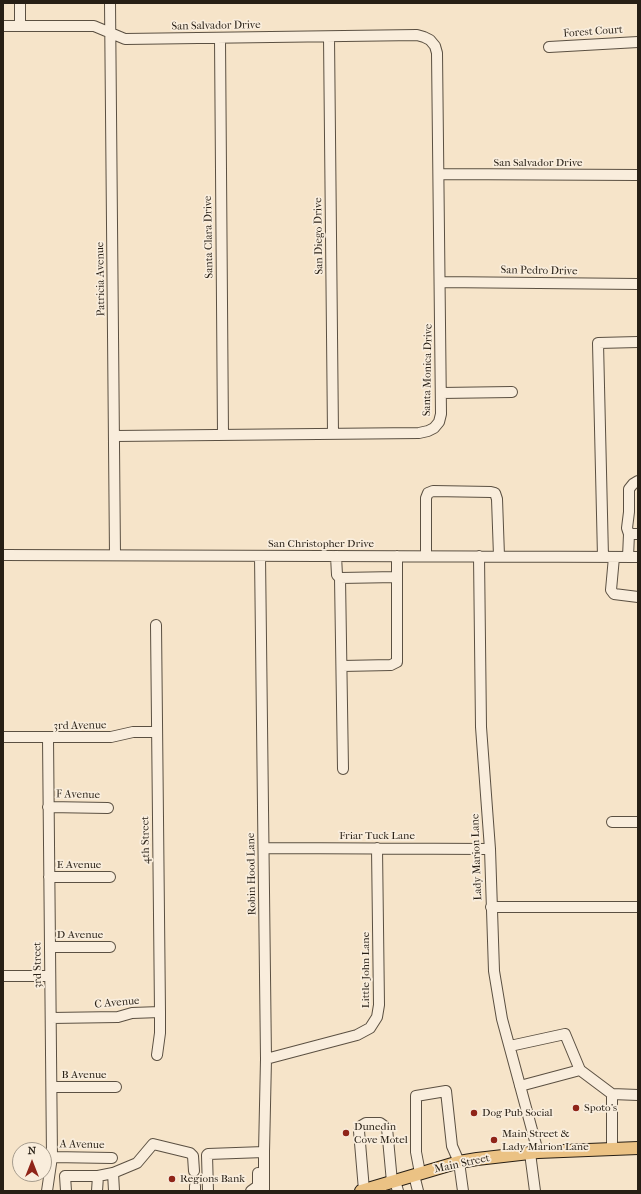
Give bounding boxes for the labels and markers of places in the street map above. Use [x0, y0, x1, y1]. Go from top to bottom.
place label: Spoto's [584, 1101, 617, 1115]
marker: Spoto's [571, 1103, 581, 1113]
place label: Dog Pub Social [482, 1106, 553, 1120]
marker: Dog Pub Social [469, 1108, 479, 1118]
place label: Dunedin Cove Motel [354, 1120, 408, 1146]
place label: Main Street & Lady Marion Lane [502, 1127, 589, 1153]
marker: Dunedin Cove Motel [341, 1128, 351, 1138]
marker: Main Street & Lady Marion Lane [489, 1135, 499, 1145]
place label: Regions Bank [180, 1172, 245, 1186]
marker: Regions Bank [167, 1174, 177, 1184]

